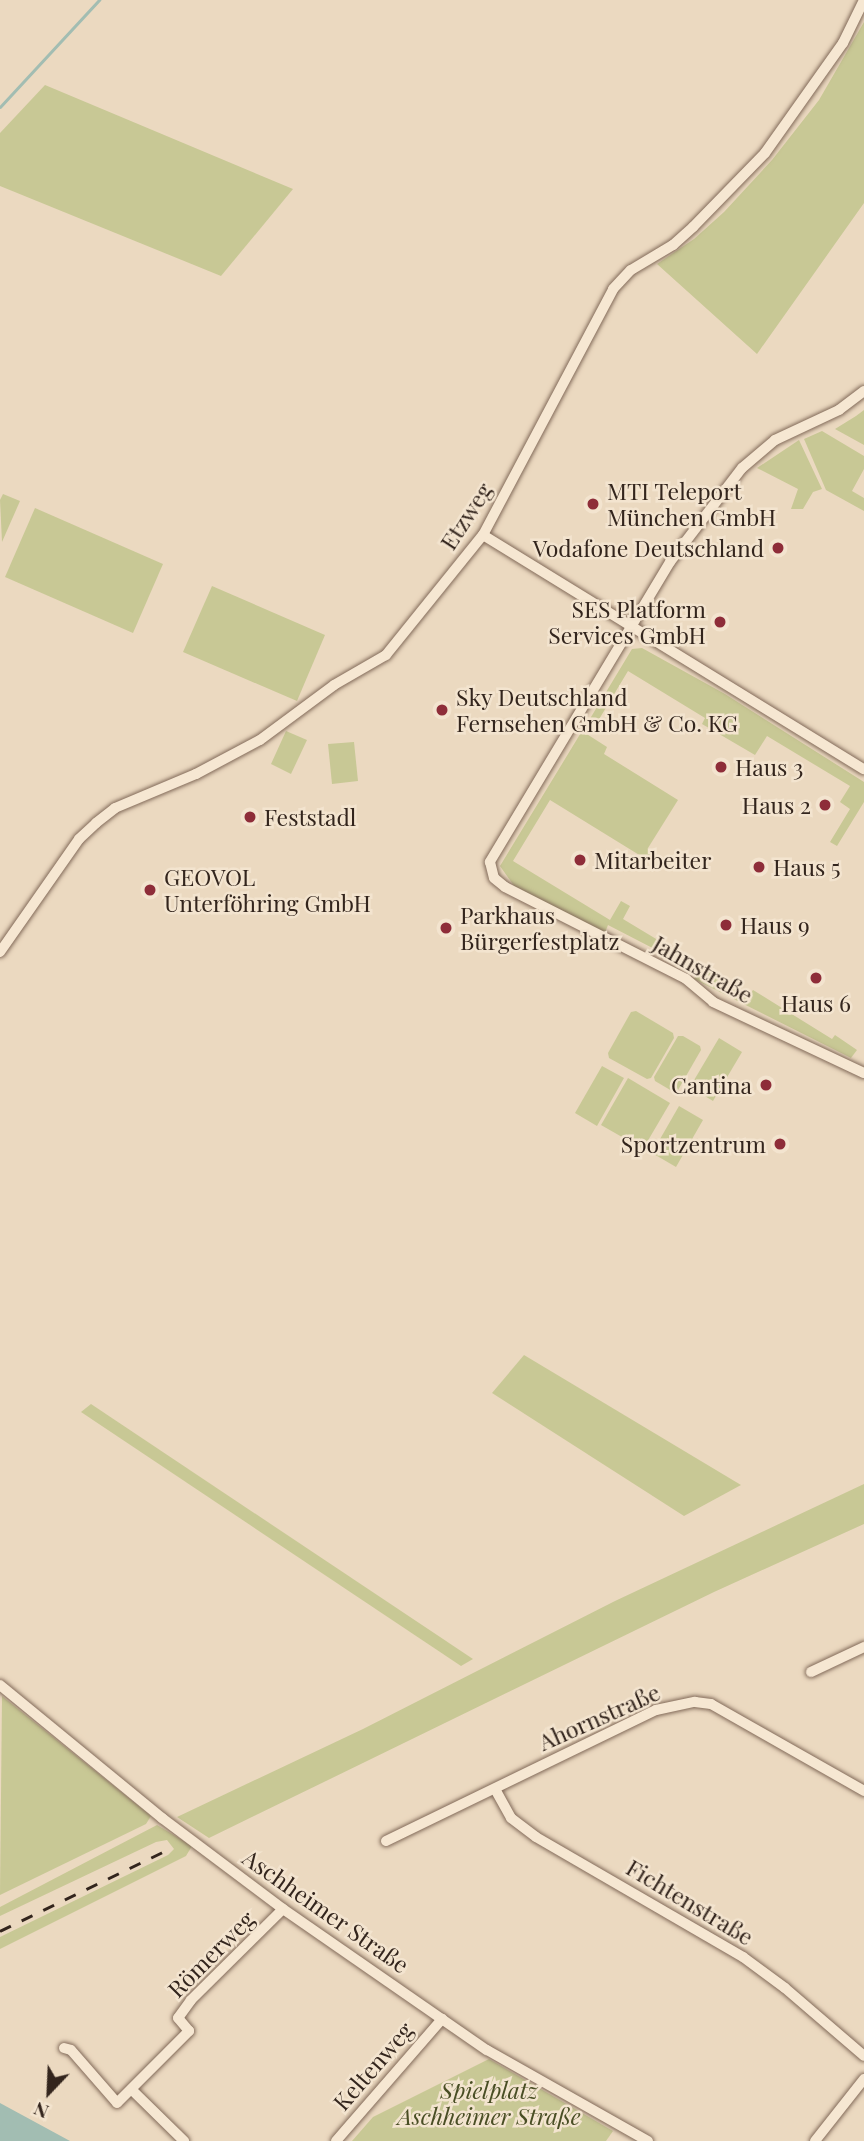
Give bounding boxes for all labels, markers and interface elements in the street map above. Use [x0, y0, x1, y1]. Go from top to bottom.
street label: Etzweg [434, 477, 498, 555]
place label: MTI Teleport München GmbH [607, 477, 776, 531]
marker: MTI Teleport München GmbH [585, 496, 601, 512]
place label: Vodafone Deutschland [533, 534, 764, 562]
marker: Vodafone Deutschland [770, 540, 786, 556]
place label: SES Platform Services GmbH [548, 595, 706, 649]
marker: SES Platform Services GmbH [712, 614, 728, 630]
place label: Sky Deutschland Fernsehen GmbH & Co. KG [456, 683, 738, 737]
marker: Sky Deutschland Fernsehen GmbH & Co. KG [434, 702, 450, 718]
place label: Haus 3 [735, 753, 803, 781]
marker: Haus 3 [713, 759, 729, 775]
place label: Haus 2 [742, 791, 811, 819]
marker: Haus 2 [817, 797, 833, 813]
place label: Feststadl [264, 803, 356, 831]
marker: Feststadl [242, 809, 258, 825]
place label: Mitarbeiter [594, 846, 711, 874]
marker: Mitarbeiter [572, 852, 588, 868]
place label: Haus 5 [773, 853, 841, 881]
marker: Haus 5 [751, 859, 767, 875]
place label: GEOVOL Unterföhring GmbH [164, 863, 371, 917]
marker: GEOVOL Unterföhring GmbH [142, 882, 158, 898]
place label: Parkhaus Bürgerfestplatz [460, 901, 619, 955]
place label: Haus 9 [740, 911, 810, 939]
marker: Haus 9 [718, 917, 734, 933]
marker: Parkhaus Bürgerfestplatz [438, 920, 454, 936]
street label: Jahnstraße [648, 929, 758, 1009]
marker: Haus 6 [808, 970, 824, 986]
place label: Haus 6 [781, 989, 851, 1017]
place label: Cantina [671, 1071, 752, 1099]
marker: Cantina [758, 1077, 774, 1093]
place label: Sportzentrum [621, 1130, 766, 1158]
marker: Sportzentrum [772, 1136, 788, 1152]
street label: Ahornstraße [534, 1678, 664, 1756]
street label: Aschheimer Straße [238, 1843, 414, 1979]
street label: Fichtenstraße [622, 1853, 758, 1951]
street label: Römerweg [162, 1905, 260, 2003]
street label: Keltenweg [327, 2016, 419, 2116]
north arrow [14, 2057, 84, 2127]
park label: Spielplatz Aschheimer Straße [397, 2076, 581, 2130]
text: N [29, 2097, 52, 2126]

